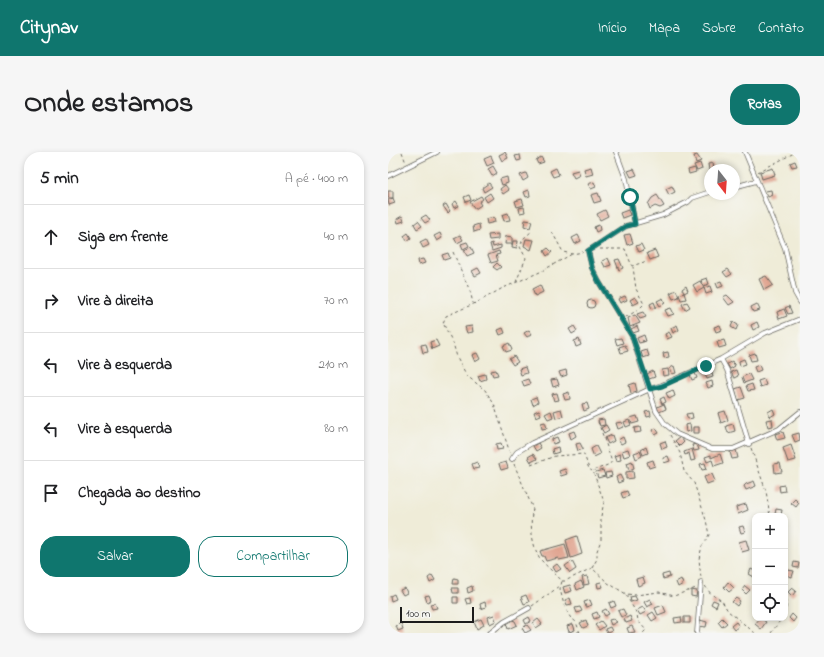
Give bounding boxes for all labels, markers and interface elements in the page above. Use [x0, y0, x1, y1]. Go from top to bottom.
text: Citynav [20, 15, 78, 42]
text: Início [598, 18, 627, 39]
text: Mapa [649, 18, 680, 39]
text: Sobre [702, 18, 736, 39]
text: Contato [758, 18, 804, 39]
text: Onde estamos [24, 84, 193, 125]
button: Rotas [730, 84, 800, 125]
north arrow [704, 164, 740, 200]
text: 5 min [40, 166, 79, 191]
text: A pé · 400 m [285, 169, 348, 188]
route start [621, 188, 639, 206]
icon: ahead [40, 226, 62, 248]
text: Siga em frente [78, 226, 168, 248]
text: 40 m [324, 227, 348, 246]
icon: right [40, 290, 62, 312]
text: Vire à direita [78, 290, 153, 312]
text: 70 m [324, 291, 348, 310]
icon: left [40, 354, 62, 376]
text: Vire à esquerda [78, 354, 172, 376]
text: 210 m [318, 355, 348, 374]
route end [697, 357, 715, 375]
icon: left [40, 418, 62, 440]
text: Vire à esquerda [78, 418, 172, 440]
text: 80 m [324, 419, 348, 438]
icon: arrive [40, 482, 62, 504]
text: Chegada ao destino [78, 482, 201, 504]
map controls [752, 513, 788, 621]
button: + [752, 513, 788, 549]
button: Salvar [40, 536, 190, 577]
button: Compartilhar [198, 536, 348, 577]
button: − [752, 549, 788, 585]
button: locate [752, 585, 788, 621]
scale bar [400, 605, 474, 624]
text: 100 m [406, 606, 430, 622]

